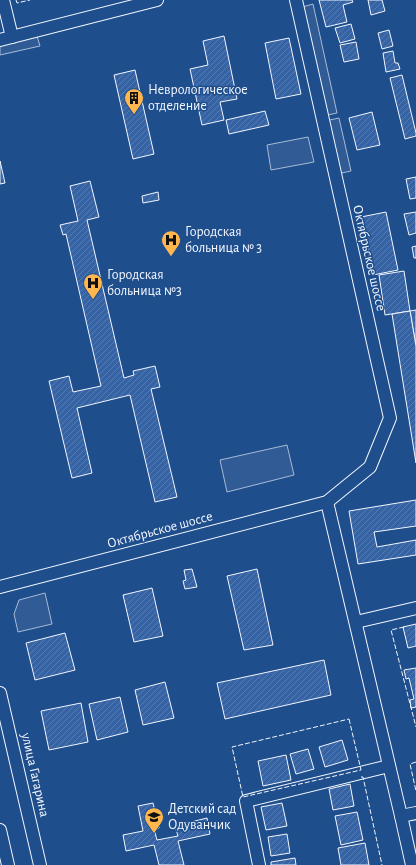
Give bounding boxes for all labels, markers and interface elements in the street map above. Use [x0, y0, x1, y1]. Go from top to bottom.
place label: Неврологическое отделение [148, 83, 248, 113]
building icon: Неврологическое отделение [123, 87, 145, 115]
street label: Октябрьское шоссе [350, 203, 388, 313]
place label: Городская больница № 3 [185, 225, 262, 255]
hospital icon: Городская больница № 3 [160, 229, 182, 257]
place label: Городская больница №3 [107, 268, 182, 298]
hospital icon: Городская больница №3 [82, 272, 104, 300]
street label: Октябрьское шоссе [106, 509, 214, 551]
street label: улица Гагарина [18, 730, 52, 819]
place label: Детский сад Одуванчик [168, 802, 236, 832]
school or university icon: Детский сад Одуванчик [143, 806, 165, 834]

